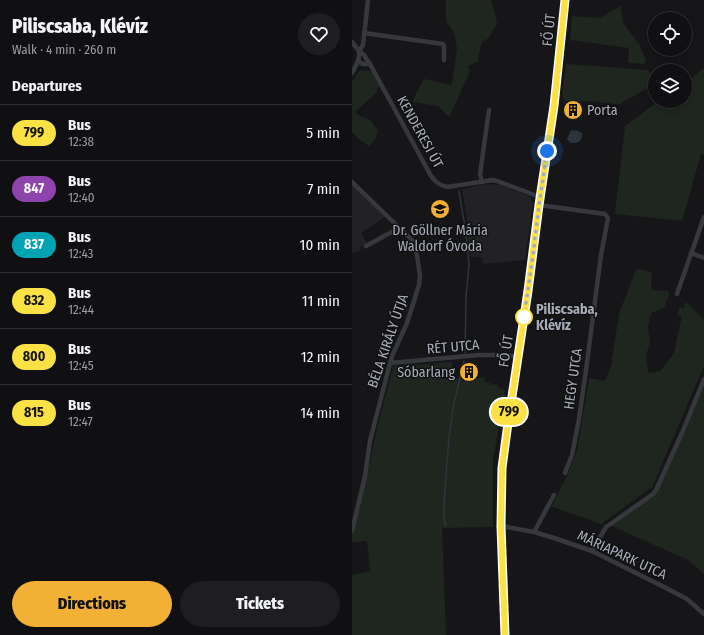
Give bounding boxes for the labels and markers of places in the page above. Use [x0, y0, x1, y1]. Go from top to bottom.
building icon: Porta [562, 99, 584, 121]
place label: Porta [587, 102, 618, 119]
school or university icon: Dr. Göllner Mária Waldorf Óvoda [429, 198, 451, 220]
place label: Dr. Göllner Mária Waldorf Óvoda [392, 222, 488, 255]
place label: Piliscsaba, Klévíz [536, 301, 598, 334]
marker: Piliscsaba, Klévíz [515, 308, 533, 326]
building icon: Sóbarlang [458, 361, 480, 383]
place label: Sóbarlang [397, 364, 455, 381]

